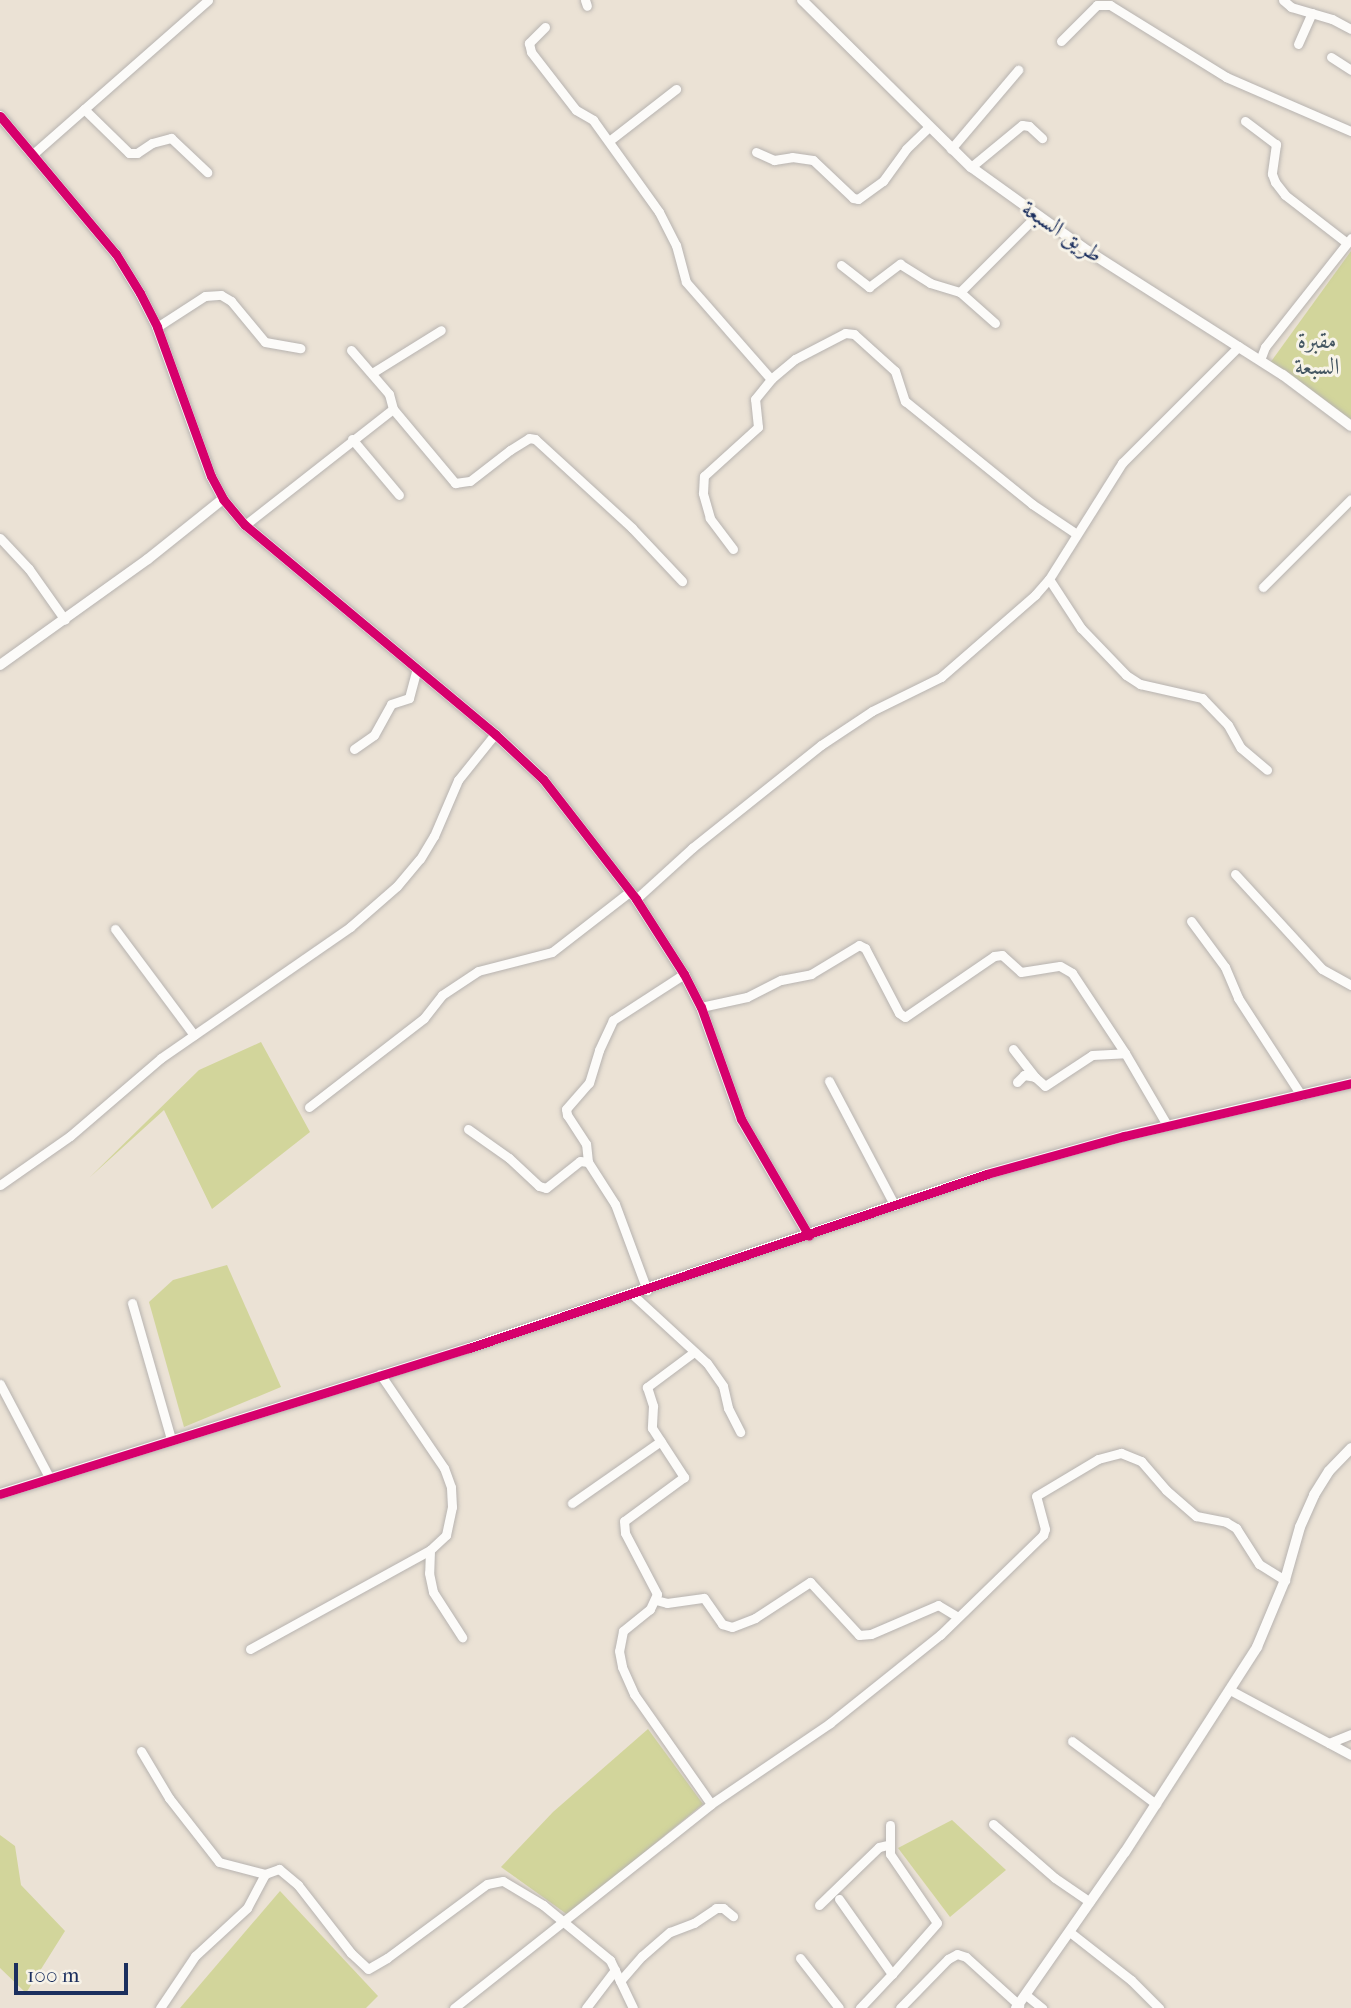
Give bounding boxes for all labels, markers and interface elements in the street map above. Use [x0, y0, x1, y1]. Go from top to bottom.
street label: طريق السبعة [1016, 195, 1108, 269]
park label: مقبرة السبعة [1295, 327, 1339, 381]
scale bar [18, 1948, 131, 1992]
text: 100 m [27, 1963, 80, 1987]

